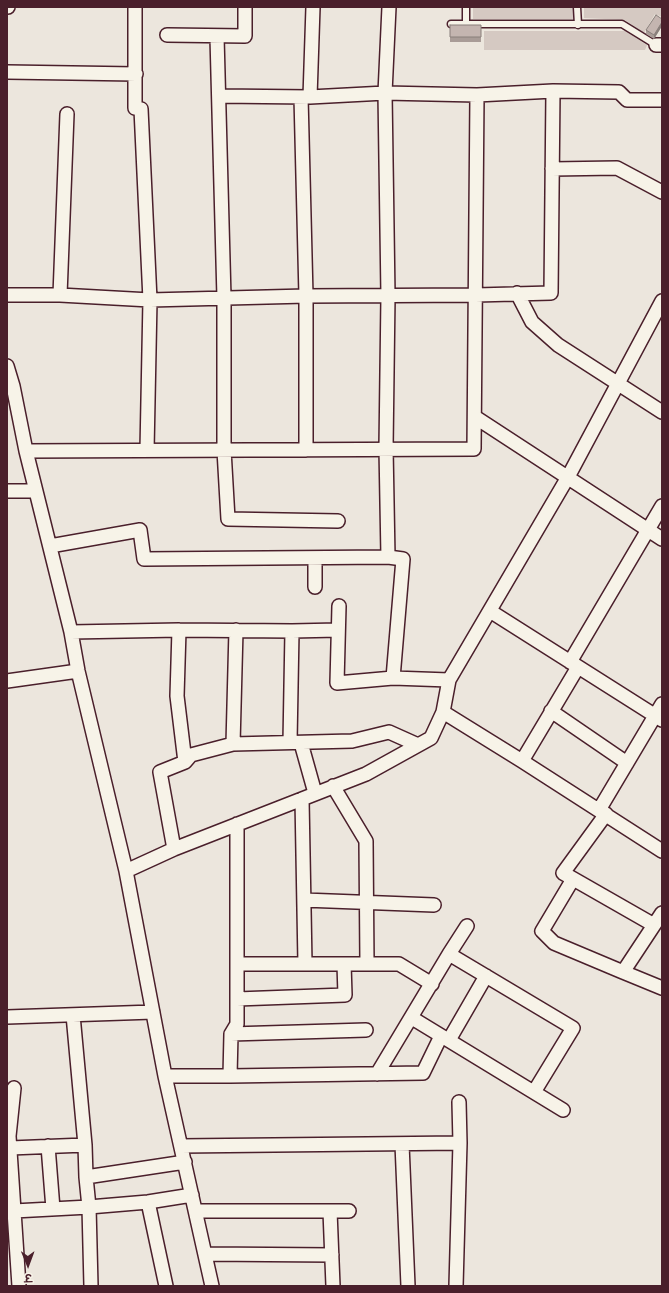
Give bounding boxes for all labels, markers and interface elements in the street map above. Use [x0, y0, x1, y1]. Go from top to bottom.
north arrow [8, 1245, 48, 1285]
text: उ [24, 1271, 32, 1284]

